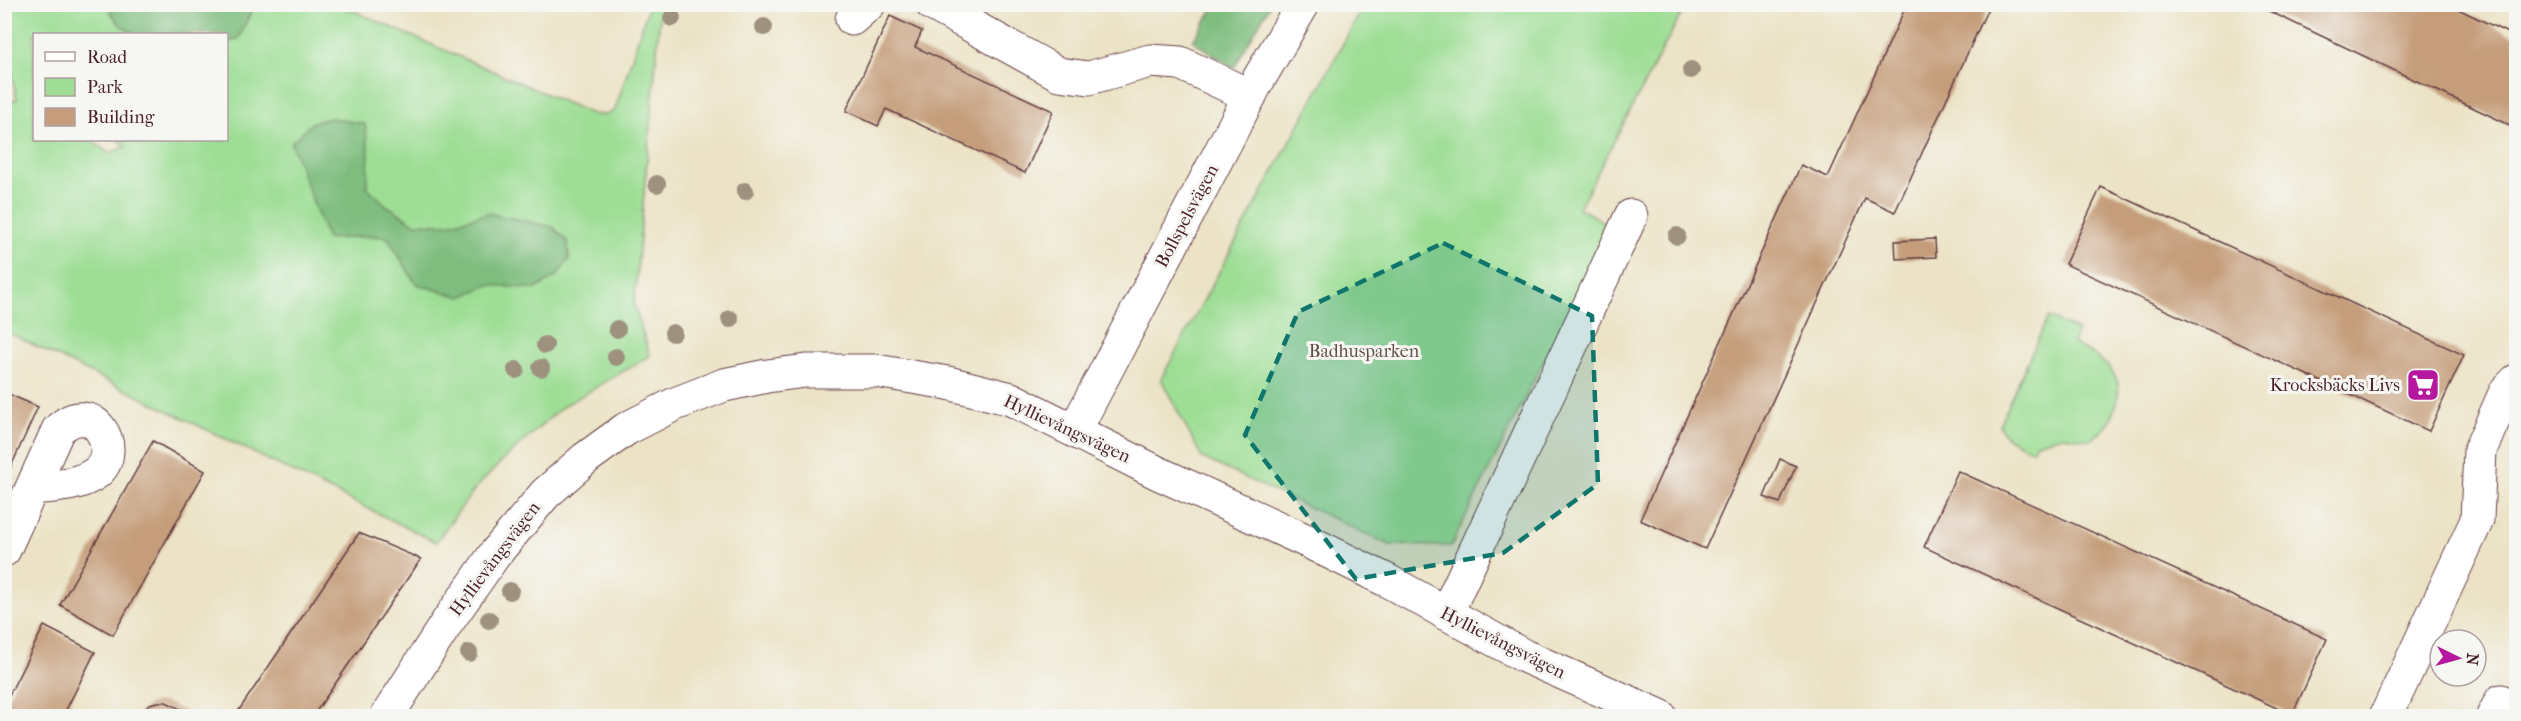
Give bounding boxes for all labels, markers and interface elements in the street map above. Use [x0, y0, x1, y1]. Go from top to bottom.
legend [33, 33, 228, 141]
text: Road [87, 47, 127, 68]
text: Park [87, 77, 124, 98]
text: Building [87, 107, 155, 128]
street label: Bollspelsvägen [1151, 160, 1223, 271]
park label: Badhusparken [1309, 341, 1420, 362]
supermarket icon: Krocksbäcks Livs [2405, 367, 2441, 403]
place label: Krocksbäcks Livs [2270, 375, 2400, 396]
street label: Hyllievångsvägen [1000, 390, 1134, 468]
street label: Hyllievångsvägen [445, 497, 545, 620]
street label: Hyllievångsvägen [1437, 602, 1569, 684]
north arrow [2428, 628, 2488, 688]
text: N [2462, 652, 2482, 667]

